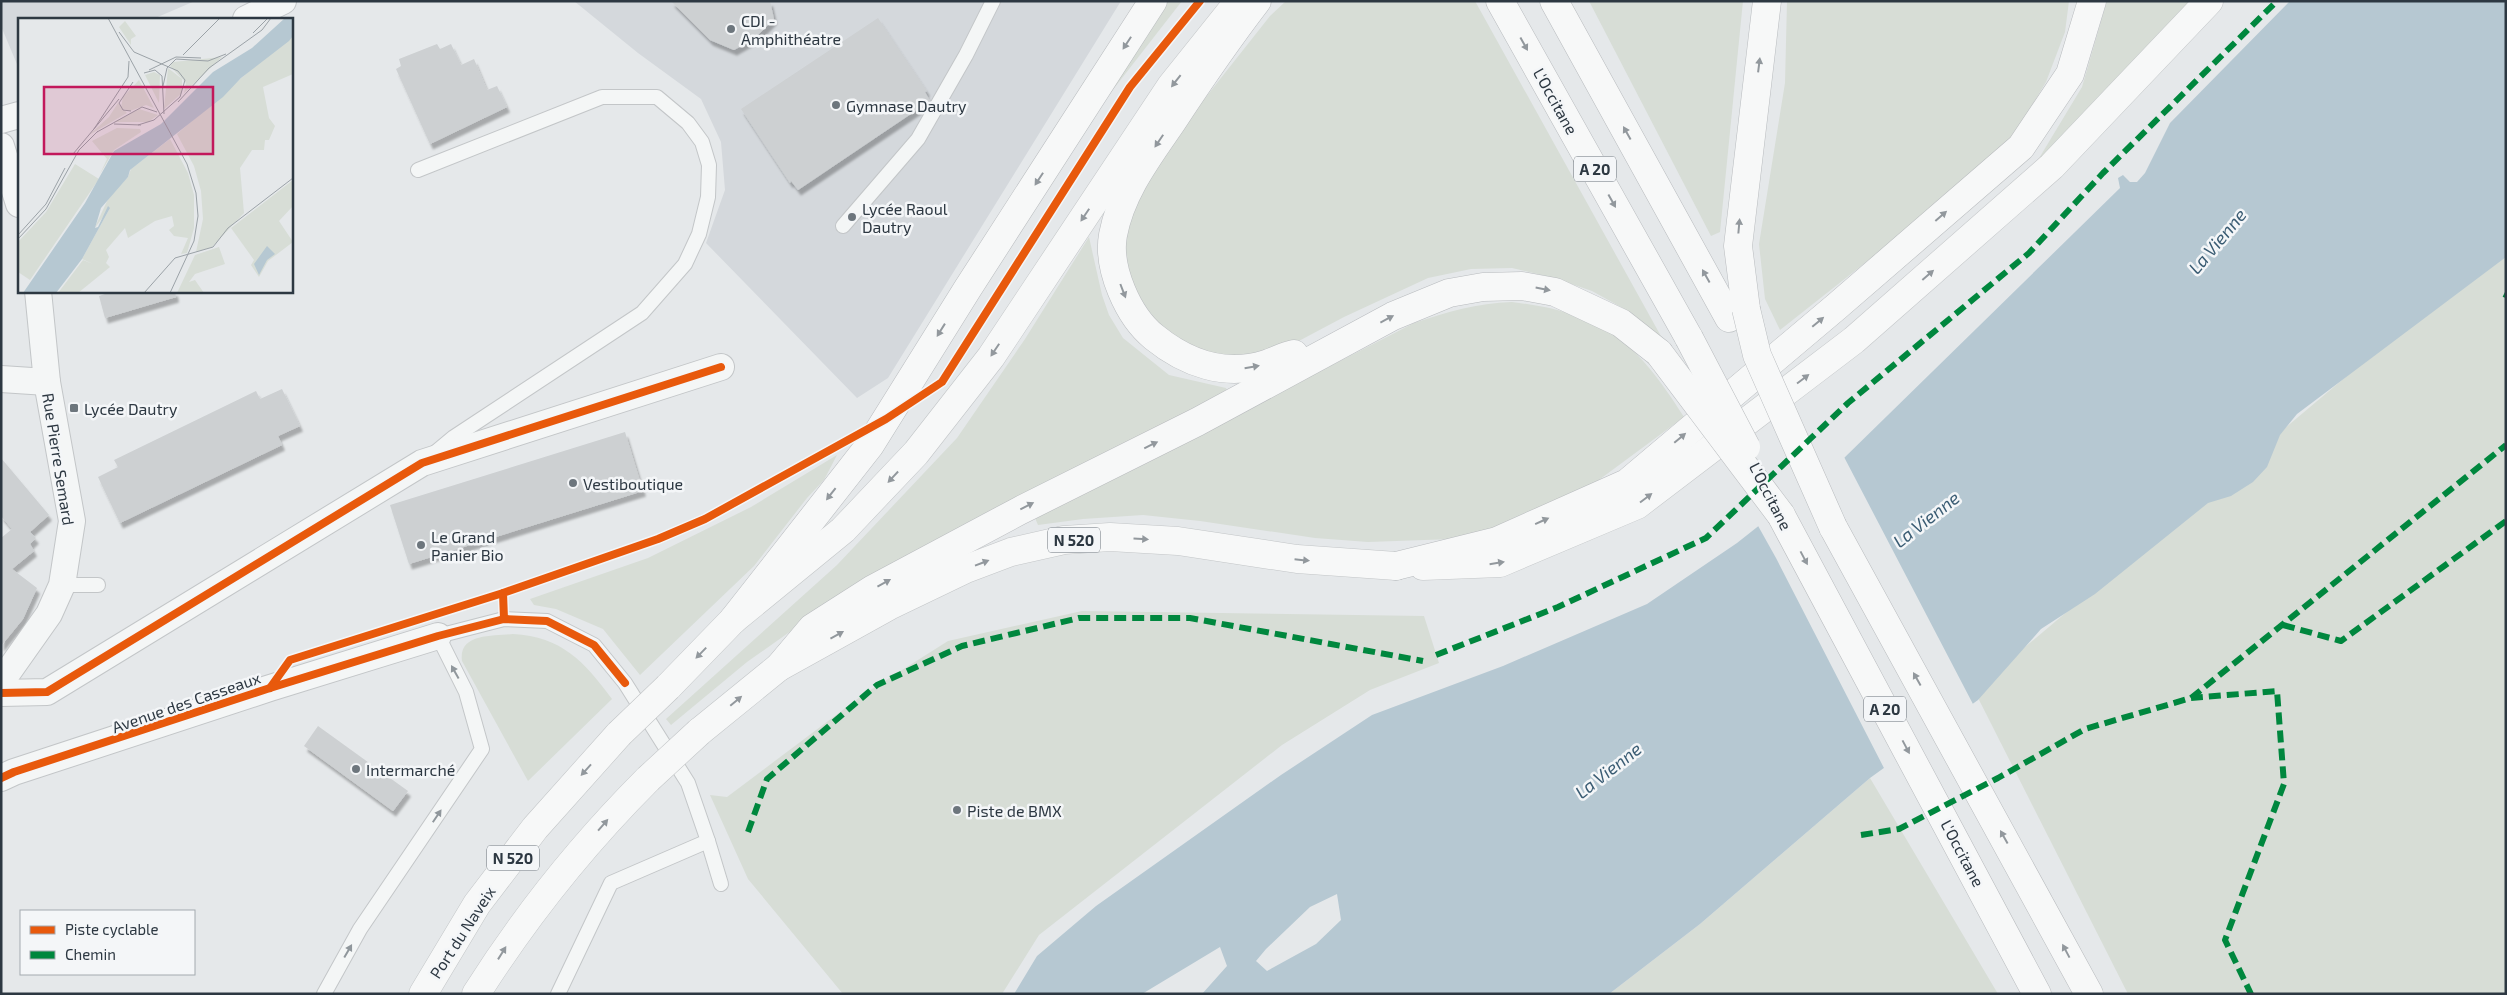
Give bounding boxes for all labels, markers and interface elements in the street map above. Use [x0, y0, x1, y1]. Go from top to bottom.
place label: CDI - Amphithéatre [741, 11, 841, 48]
inset map [18, 18, 292, 292]
marker: CDI - Amphithéatre [725, 23, 737, 35]
one-way arrow [1123, 36, 1132, 49]
one-way arrow [1519, 37, 1528, 50]
one-way arrow [1755, 57, 1763, 73]
street label: L'Occitane [1530, 64, 1582, 138]
one-way arrow [1171, 74, 1181, 88]
place label: Gymnase Dautry [846, 96, 967, 115]
marker: Gymnase Dautry [830, 99, 842, 111]
one-way arrow [1623, 126, 1631, 141]
one-way arrow [1154, 135, 1163, 148]
road number: A 20 [1574, 156, 1616, 182]
one-way arrow [1034, 172, 1043, 186]
one-way arrow [1608, 193, 1616, 208]
place label: Lycée Raoul Dautry [862, 199, 948, 236]
water label: La Vienne [2183, 204, 2251, 278]
one-way arrow [1080, 209, 1090, 222]
one-way arrow [1935, 210, 1947, 222]
marker: Lycée Raoul Dautry [846, 211, 858, 223]
one-way arrow [1736, 218, 1744, 234]
one-way arrow [1701, 269, 1710, 282]
one-way arrow [1921, 270, 1934, 281]
one-way arrow [1119, 284, 1127, 298]
one-way arrow [1535, 285, 1550, 293]
one-way arrow [1380, 315, 1394, 324]
one-way arrow [1812, 316, 1824, 328]
one-way arrow [937, 324, 946, 337]
one-way arrow [990, 344, 1000, 357]
one-way arrow [1244, 362, 1260, 370]
one-way arrow [1796, 374, 1810, 384]
street label: Rue Pierre Semard [39, 391, 79, 527]
place label: Lycée Dautry [84, 399, 178, 418]
marker: Lycée Dautry [68, 402, 80, 414]
one-way arrow [1674, 432, 1687, 443]
one-way arrow [1143, 441, 1158, 449]
street label: L'Occitane [1746, 459, 1796, 533]
one-way arrow [887, 471, 899, 483]
place label: Vestiboutique [583, 474, 683, 493]
marker: Vestiboutique [567, 477, 579, 489]
water label: La Vienne [1888, 486, 1964, 552]
one-way arrow [826, 487, 837, 500]
one-way arrow [1639, 493, 1652, 504]
one-way arrow [1020, 502, 1034, 510]
one-way arrow [1535, 516, 1549, 524]
place label: Le Grand Panier Bio [431, 527, 504, 564]
road number: N 520 [1048, 528, 1100, 552]
one-way arrow [1133, 535, 1149, 543]
marker: Le Grand Panier Bio [415, 539, 427, 551]
one-way arrow [1800, 551, 1808, 565]
one-way arrow [1295, 556, 1311, 564]
one-way arrow [1490, 558, 1506, 566]
one-way arrow [975, 559, 990, 567]
one-way arrow [878, 579, 891, 588]
one-way arrow [829, 631, 844, 639]
one-way arrow [695, 647, 707, 659]
one-way arrow [450, 665, 459, 678]
street label: Avenue des Casseaux [109, 667, 263, 736]
one-way arrow [1913, 672, 1922, 686]
one-way arrow [729, 695, 742, 706]
road number: A 20 [1864, 696, 1906, 722]
water label: La Vienne [1570, 737, 1646, 803]
one-way arrow [1902, 740, 1910, 755]
place label: Intermarché [366, 760, 455, 779]
marker: Intermarché [350, 763, 362, 775]
one-way arrow [580, 764, 592, 776]
place label: Piste de BMX [967, 801, 1062, 820]
marker: Piste de BMX [951, 804, 963, 816]
one-way arrow [432, 809, 442, 822]
street label: L'Occitane [1937, 816, 1989, 890]
one-way arrow [597, 820, 609, 832]
one-way arrow [2000, 830, 2009, 843]
road number: N 520 [487, 846, 539, 870]
street label: Port du Naveix [425, 882, 499, 982]
legend [20, 910, 195, 975]
text: Piste cyclable [65, 920, 159, 938]
one-way arrow [2062, 943, 2070, 958]
text: Chemin [65, 945, 116, 963]
one-way arrow [343, 945, 352, 958]
one-way arrow [497, 946, 507, 959]

